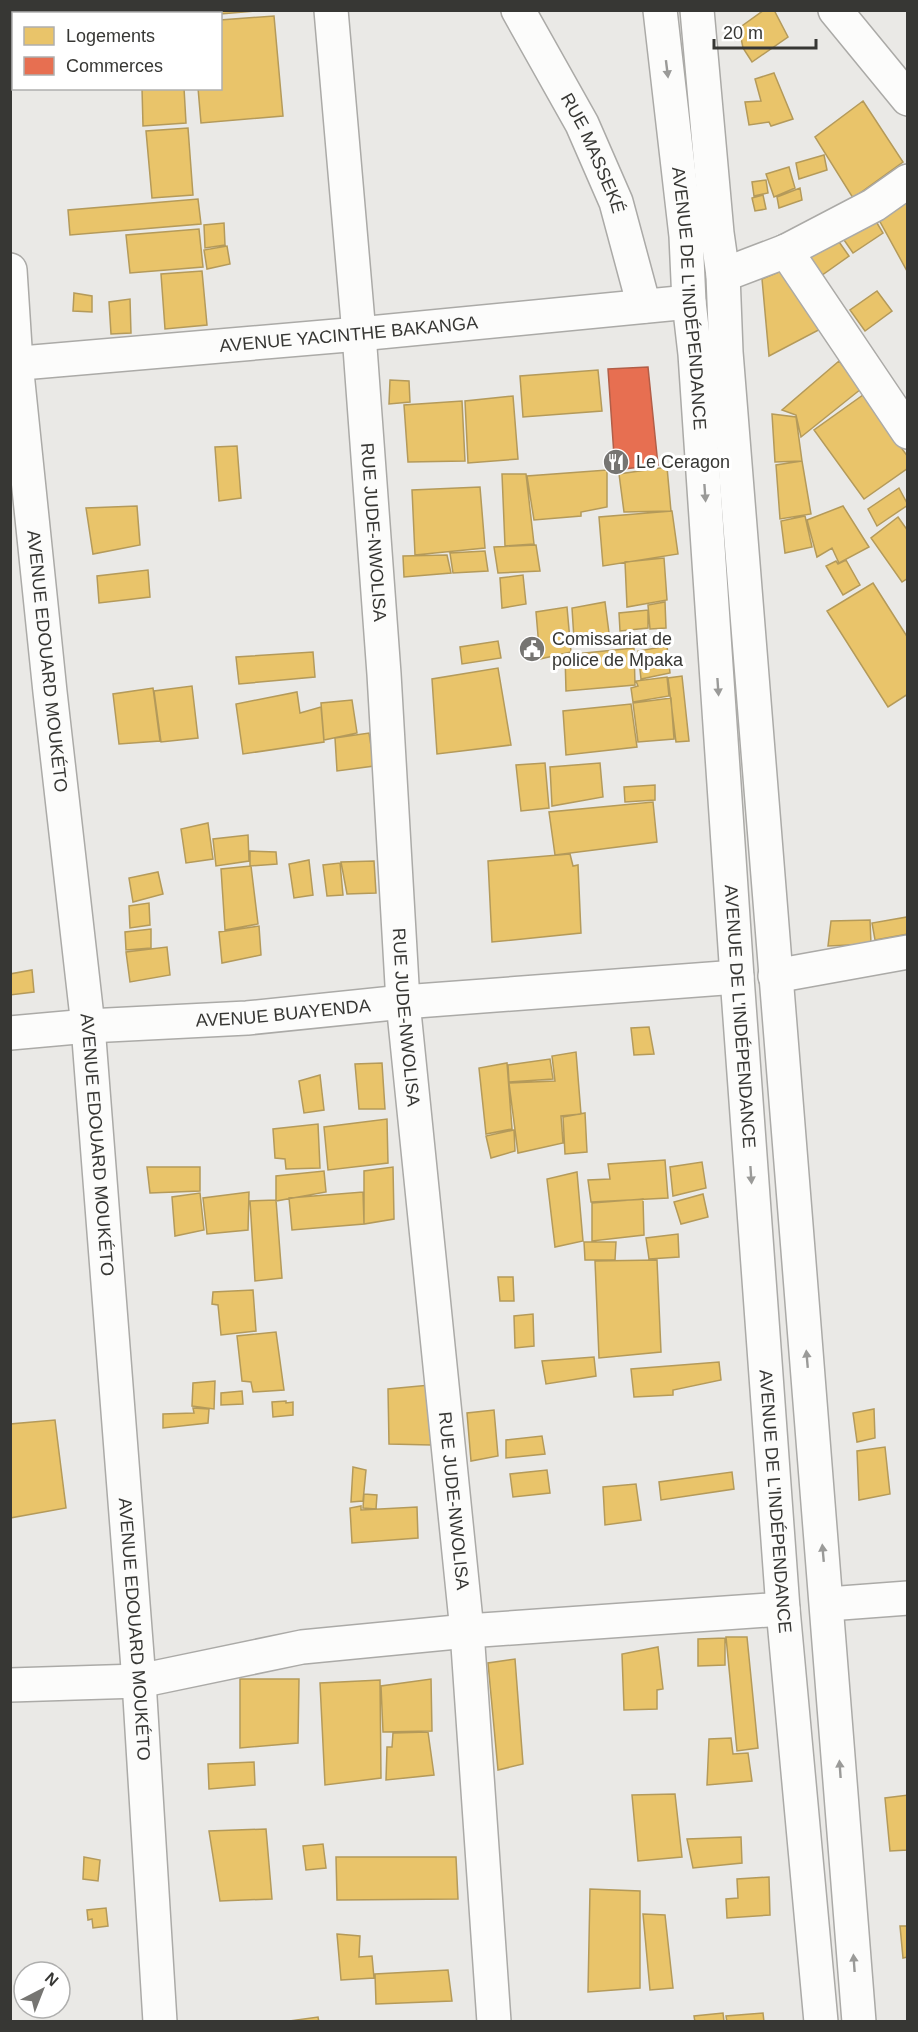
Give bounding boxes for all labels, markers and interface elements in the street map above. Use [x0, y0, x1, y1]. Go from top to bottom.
legend [12, 12, 222, 90]
scale bar [714, 12, 816, 50]
text: 20 m [723, 23, 763, 43]
text: Logements [66, 26, 155, 46]
text: Commerces [66, 56, 163, 76]
one-way arrow [662, 59, 672, 78]
street label: RUE MASSEKÉ [557, 90, 629, 215]
street label: AVENUE DE L'INDÉPENDANCE [668, 166, 710, 431]
street label: AVENUE YACINTHE BAKANGA [219, 313, 479, 356]
street label: RUE JUDE-NWOLISA [357, 442, 390, 622]
restaurant icon: Le Ceragon [601, 447, 631, 477]
place label: Le Ceragon [636, 452, 730, 472]
one-way arrow [700, 483, 709, 502]
street label: AVENUE EDOUARD MOUKÉTO [23, 529, 71, 793]
place label: Comissariat de police de Mpaka [552, 629, 684, 670]
public building icon: Comissariat de police de Mpaka [517, 634, 547, 664]
one-way arrow [713, 678, 722, 697]
street label: AVENUE DE L'INDÉPENDANCE [721, 884, 759, 1149]
street label: RUE JUDE-NWOLISA [389, 927, 424, 1107]
street label: AVENUE BUAYENDA [195, 995, 372, 1031]
street label: AVENUE EDOUARD MOUKÉTO [77, 1012, 117, 1277]
one-way arrow [747, 1166, 756, 1185]
one-way arrow [802, 1349, 812, 1368]
street label: AVENUE DE L'INDÉPENDANCE [756, 1369, 795, 1634]
street label: RUE JUDE-NWOLISA [435, 1411, 473, 1591]
street label: AVENUE EDOUARD MOUKÉTO [115, 1497, 154, 1761]
one-way arrow [818, 1544, 828, 1563]
one-way arrow [835, 1759, 845, 1778]
one-way arrow [850, 1954, 859, 1973]
north arrow [12, 1960, 72, 2020]
text: N [42, 1969, 62, 1989]

